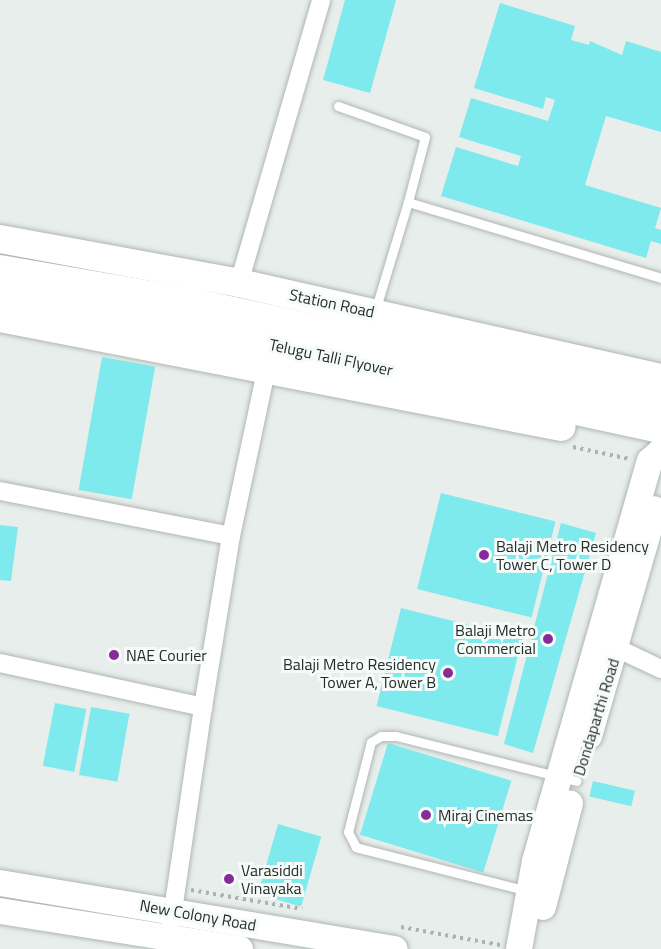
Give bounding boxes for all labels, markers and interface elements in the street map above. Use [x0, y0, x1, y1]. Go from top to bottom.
street label: Station Road [288, 285, 376, 321]
street label: Telugu Talli Flyover [267, 335, 395, 379]
place label: Balaji Metro Residency Tower C, Tower D [496, 536, 649, 574]
marker: Balaji Metro Residency Tower C, Tower D [477, 548, 491, 562]
place label: Balaji Metro Commercial [455, 620, 536, 658]
marker: Balaji Metro Commercial [541, 632, 555, 646]
place label: NAE Courier [126, 645, 207, 665]
marker: NAE Courier [107, 648, 121, 662]
place label: Balaji Metro Residency Tower A, Tower B [283, 654, 436, 692]
street label: Dondaparthi Road [569, 656, 623, 778]
marker: Balaji Metro Residency Tower A, Tower B [441, 666, 455, 680]
place label: Miraj Cinemas [438, 805, 533, 825]
marker: Miraj Cinemas [419, 808, 433, 822]
place label: Varasiddi Vinayaka [241, 860, 303, 898]
marker: Varasiddi Vinayaka [222, 872, 236, 886]
street label: New Colony Road [138, 895, 258, 935]

